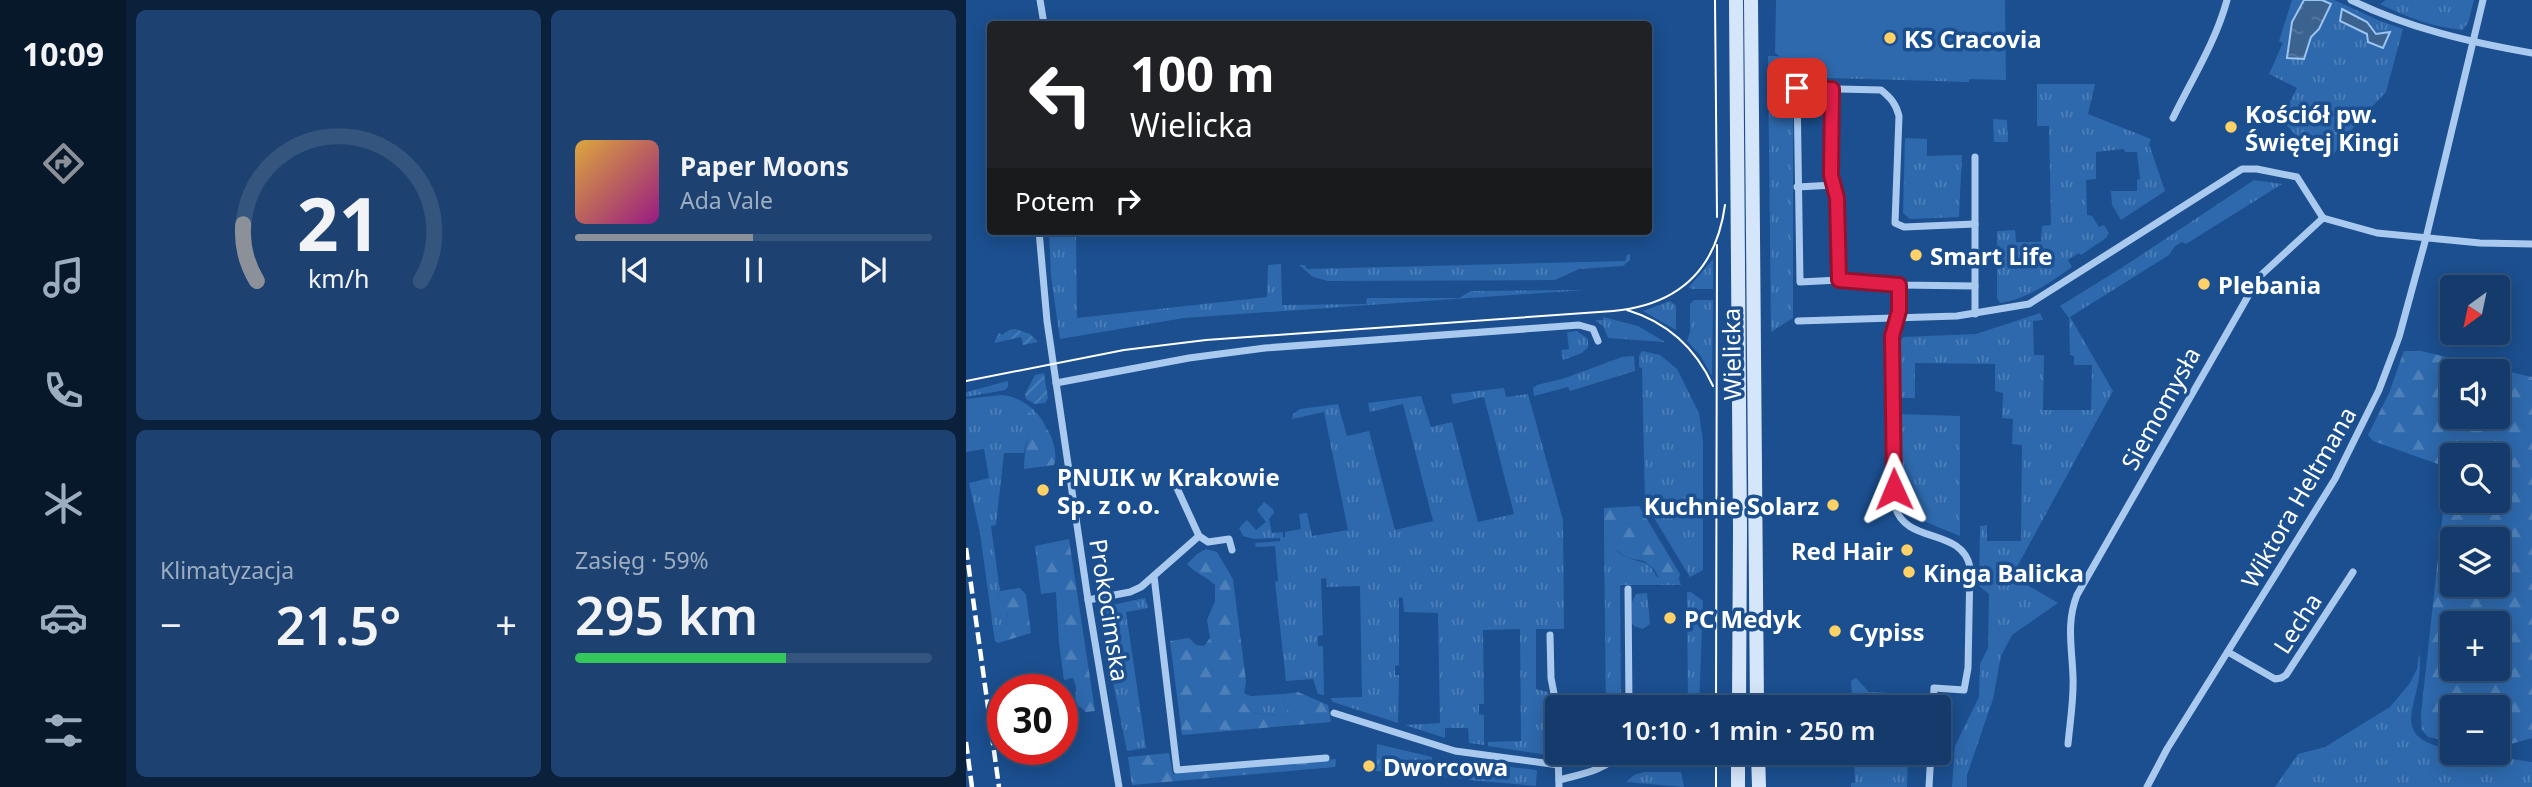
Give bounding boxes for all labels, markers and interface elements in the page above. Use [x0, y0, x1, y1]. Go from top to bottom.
place label: KS Cracovia [1904, 22, 2042, 55]
marker: KS Cracovia [1882, 30, 1898, 46]
text: 10:09 [22, 32, 104, 75]
text: 100 m [1130, 40, 1275, 106]
icon: left [1015, 49, 1106, 140]
pin [1767, 58, 1827, 118]
icon: arrive [1778, 69, 1816, 107]
place label: Kościół pw. Świętej Kingi [2245, 97, 2399, 158]
text: Wielicka [1130, 103, 1253, 146]
marker: Kościół pw. Świętej Kingi [2223, 119, 2239, 135]
icon: directions [39, 139, 88, 188]
text: Paper Moons [680, 148, 849, 184]
text: 21 [297, 173, 380, 272]
icon: right [1109, 182, 1147, 220]
text: Potem [1015, 183, 1095, 219]
text: Ada Vale [680, 184, 773, 216]
place label: Smart Life [1930, 239, 2053, 272]
marker: Smart Life [1908, 247, 1924, 263]
icon: previous [616, 251, 654, 289]
icon: pause [735, 251, 773, 289]
icon: next [854, 251, 892, 289]
icon: music [39, 253, 88, 302]
text: km/h [308, 261, 369, 295]
place label: Plebania [2218, 268, 2321, 301]
north arrow [2440, 275, 2510, 345]
map controls [2440, 275, 2510, 765]
marker: Plebania [2196, 276, 2212, 292]
street label: Wielicka [1714, 308, 1748, 400]
street label: Siemomysła [2113, 341, 2207, 475]
button: sound [2440, 359, 2510, 429]
icon: phone [39, 366, 88, 415]
street label: Wiktora Heltmana [2233, 400, 2363, 594]
button: search [2440, 443, 2510, 513]
position arrow [1857, 452, 1931, 526]
place label: PNUIK w Krakowie Sp. z o.o. [1057, 460, 1280, 521]
icon: climate [39, 479, 88, 528]
marker: PNUIK w Krakowie Sp. z o.o. [1035, 482, 1051, 498]
place label: Kuchnie Solarz [1644, 489, 1819, 522]
marker: Kuchnie Solarz [1825, 497, 1841, 513]
button: layers [2440, 527, 2510, 597]
place label: Red Hair [1791, 534, 1893, 567]
street label: Prokocimska [1082, 536, 1138, 684]
marker: Red Hair [1899, 542, 1915, 558]
text: Zasięg · 59% [575, 544, 709, 576]
text: Klimatyzacja [160, 554, 294, 586]
place label: Kinga Balicka [1923, 556, 2084, 589]
marker: Kinga Balicka [1901, 564, 1917, 580]
text: 295 km [575, 579, 758, 650]
street label: Lecha [2265, 586, 2329, 660]
text: 21.5° [276, 589, 401, 660]
icon: car [39, 593, 88, 642]
text: − [160, 598, 182, 650]
text: + [495, 598, 517, 650]
place label: PC Medyk [1684, 602, 1801, 635]
marker: PC Medyk [1662, 610, 1678, 626]
button: + [2440, 611, 2510, 681]
place label: Cypiss [1849, 615, 1925, 648]
marker: Cypiss [1827, 623, 1843, 639]
speed limit sign: 30 [987, 674, 1078, 765]
button: − [2440, 695, 2510, 765]
icon: filters [39, 706, 88, 755]
text: 10:10 · 1 min · 250 m [1621, 712, 1875, 748]
place label: Dworcowa [1383, 750, 1508, 783]
marker: Dworcowa [1361, 758, 1377, 774]

